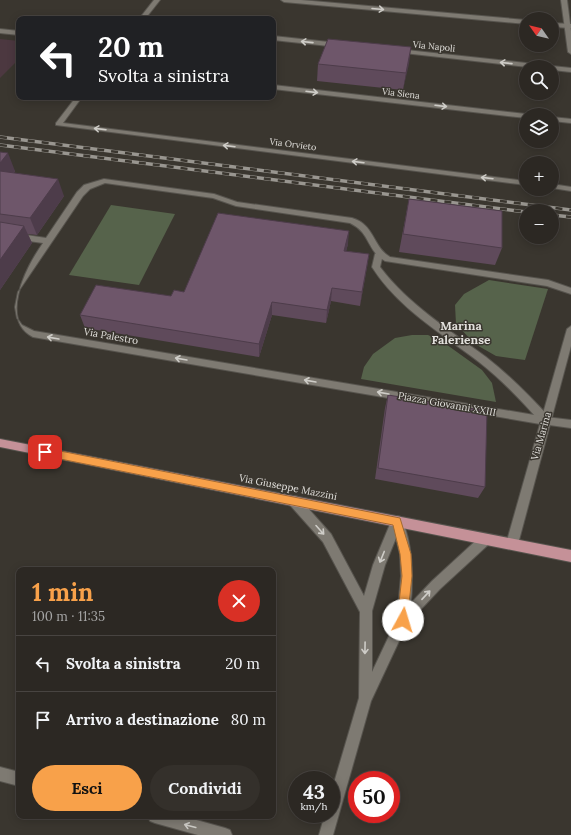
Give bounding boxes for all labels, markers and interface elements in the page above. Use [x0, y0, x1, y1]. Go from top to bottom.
one-way arrow [371, 5, 384, 12]
north arrow [519, 12, 559, 52]
map controls [519, 12, 559, 244]
text: 20 m [98, 29, 164, 65]
icon: left [32, 32, 84, 84]
one-way arrow [301, 38, 314, 46]
street label: Via Napoli [411, 38, 456, 54]
one-way arrow [500, 59, 513, 67]
button: search [519, 60, 559, 100]
text: Svolta a sinistra [98, 64, 229, 87]
street label: Via Siena [381, 85, 421, 101]
one-way arrow [305, 88, 318, 95]
one-way arrow [434, 103, 447, 110]
button: layers [519, 108, 559, 148]
one-way arrow [94, 126, 107, 133]
street label: Via Orvieto [268, 136, 317, 152]
one-way arrow [223, 142, 236, 150]
button: + [519, 156, 559, 196]
one-way arrow [352, 158, 365, 166]
one-way arrow [481, 174, 494, 182]
button: − [519, 204, 559, 244]
district label: Marina Faleriense [432, 318, 491, 347]
street label: Via Palestro [82, 325, 139, 347]
one-way arrow [47, 334, 60, 342]
one-way arrow [175, 355, 188, 363]
one-way arrow [303, 376, 316, 384]
one-way arrow [377, 389, 390, 397]
street label: Piazza Giovanni XXIII [397, 389, 497, 419]
street label: Via Marina [528, 410, 554, 463]
pin [28, 435, 62, 469]
icon: arrive [34, 441, 56, 463]
street label: Via Giuseppe Mazzini [237, 471, 338, 503]
one-way arrow [315, 525, 324, 535]
one-way arrow [378, 551, 385, 563]
text: 1 min [32, 577, 93, 608]
button: close [218, 580, 260, 622]
one-way arrow [421, 590, 431, 600]
position arrow [382, 599, 424, 641]
text: 100 m · 11:35 [32, 608, 105, 625]
one-way arrow [362, 641, 369, 654]
icon: left [32, 653, 54, 675]
text: Svolta a sinistra [66, 654, 181, 673]
text: 20 m [225, 654, 260, 673]
icon: arrive [32, 709, 54, 731]
text: Arrivo a destinazione [66, 710, 219, 729]
text: 80 m [231, 710, 266, 729]
button: Esci [32, 765, 142, 811]
button: Condividi [150, 765, 260, 811]
speed limit sign: 50 [348, 771, 400, 823]
text: 43 [303, 779, 325, 804]
text: km/h [300, 800, 328, 813]
one-way arrow [184, 821, 197, 829]

